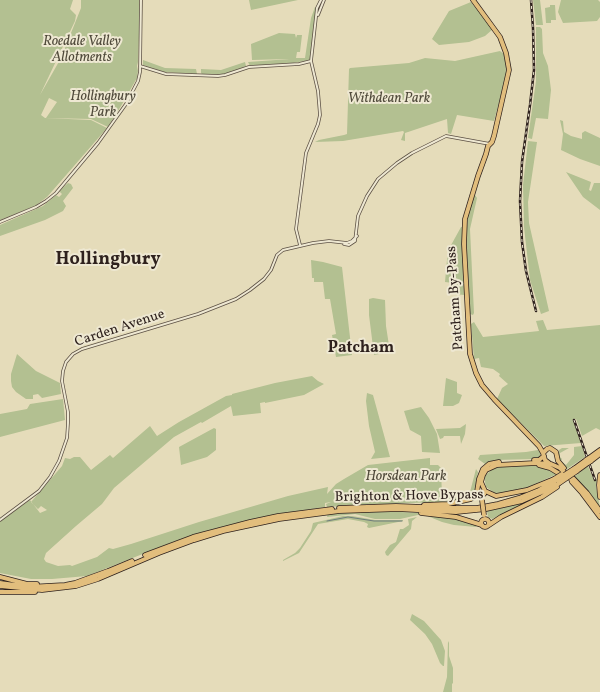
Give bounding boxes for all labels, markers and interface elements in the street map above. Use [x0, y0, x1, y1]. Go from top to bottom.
park label: Roedale Valley Allotments [43, 34, 121, 66]
park label: Hollingbury Park [70, 89, 136, 122]
park label: Withdean Park [348, 91, 430, 107]
street label: Patcham By-Pass [444, 245, 468, 351]
district label: Hollingbury [56, 250, 160, 272]
street label: Carden Avenue [73, 307, 167, 351]
district label: Patcham [328, 339, 394, 359]
park label: Horsdean Park [365, 469, 447, 485]
street label: Brighton & Hove Bypass [335, 487, 483, 507]

